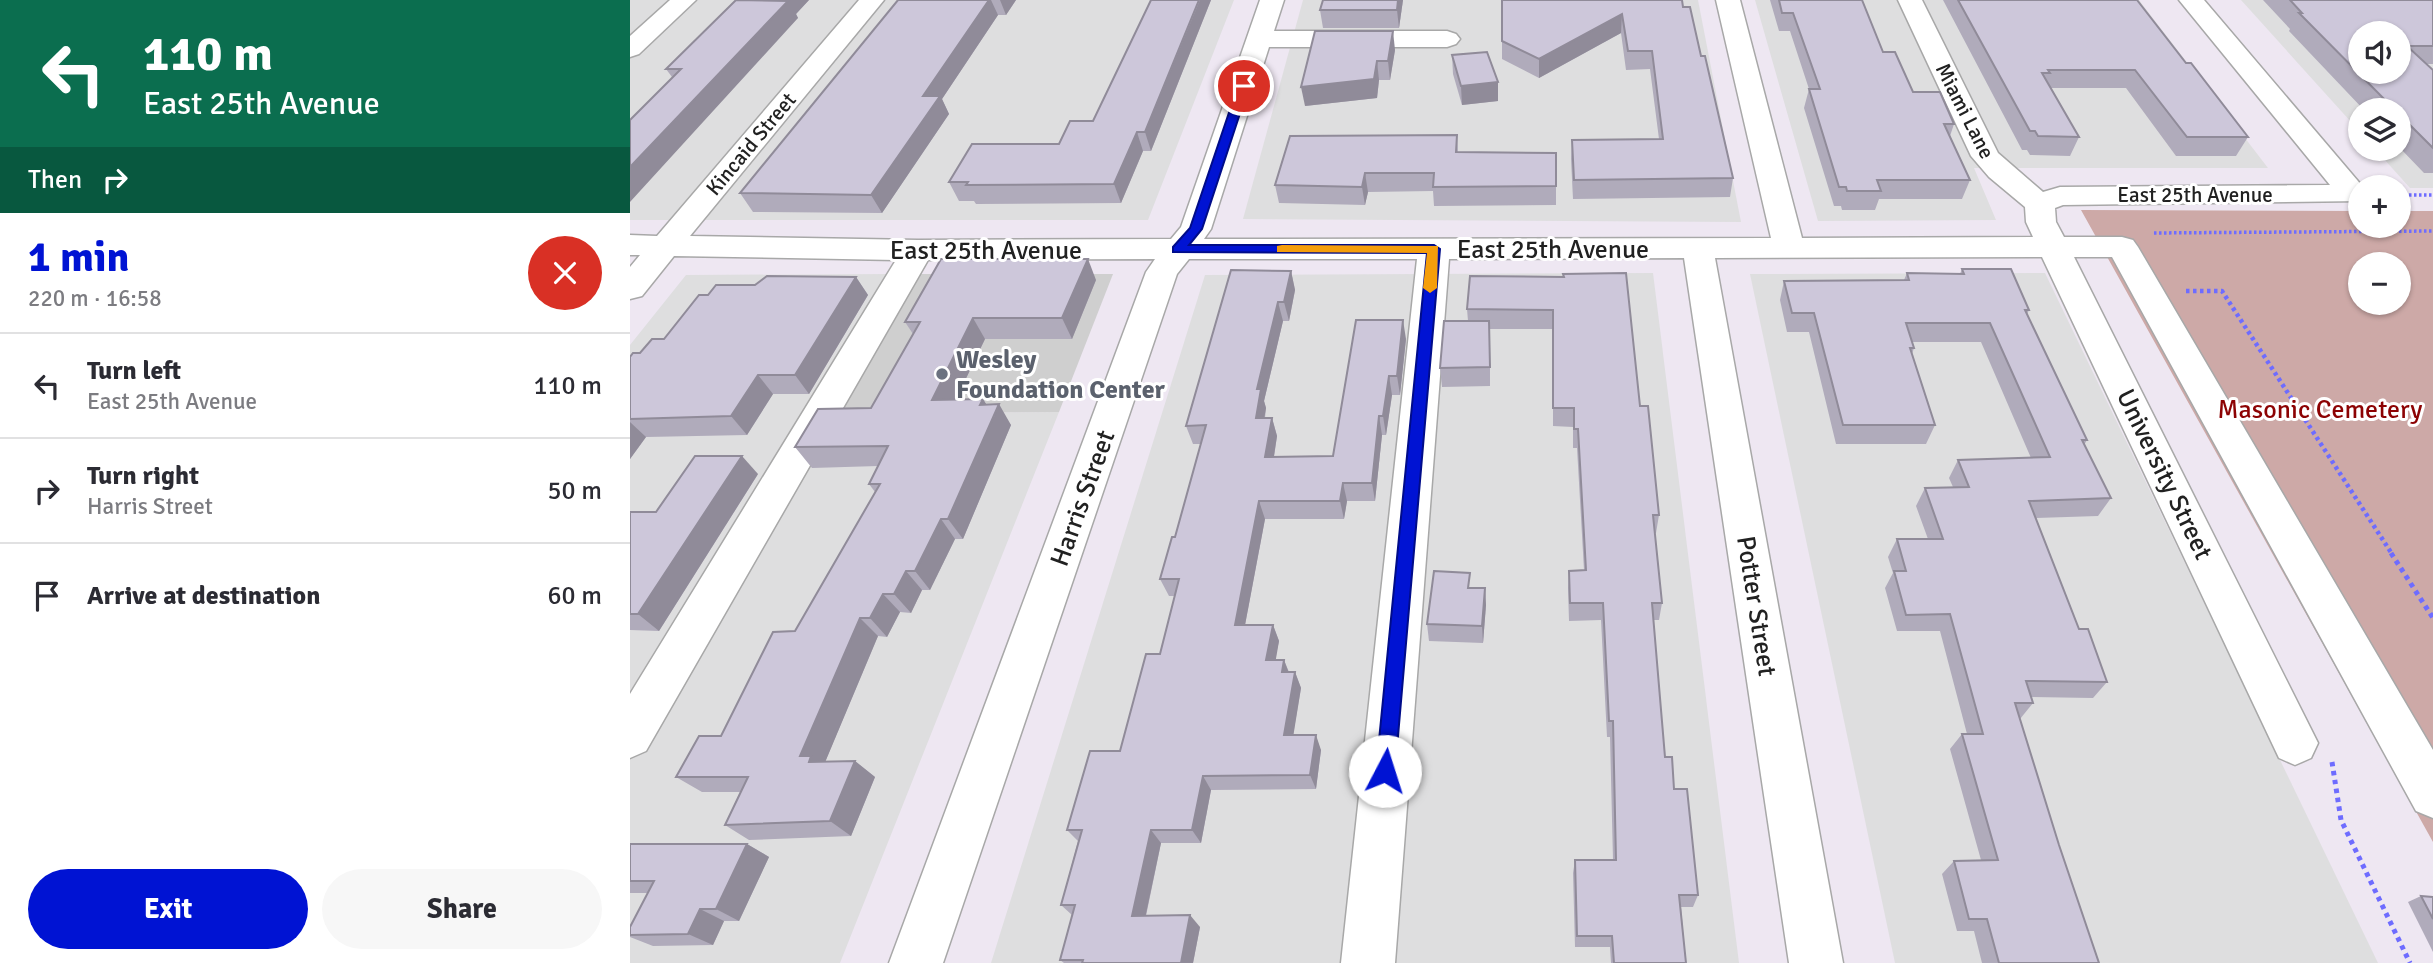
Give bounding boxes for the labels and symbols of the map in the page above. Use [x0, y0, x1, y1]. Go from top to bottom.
pin [1214, 56, 1274, 116]
street label: Miami Lane [1930, 59, 2000, 163]
street label: Kincaid Street [700, 87, 802, 201]
street label: East 25th Avenue [2117, 182, 2273, 208]
street label: East 25th Avenue [1457, 234, 1649, 266]
street label: East 25th Avenue [890, 235, 1082, 267]
place label: Wesley Foundation Center [956, 344, 1166, 406]
marker: Wesley Foundation Center [934, 366, 950, 382]
street label: University Street [2109, 384, 2219, 565]
park label: Masonic Cemetery [2218, 394, 2422, 426]
street label: Harris Street [1044, 426, 1122, 571]
street label: Potter Street [1729, 534, 1783, 678]
position arrow [1348, 734, 1422, 808]

